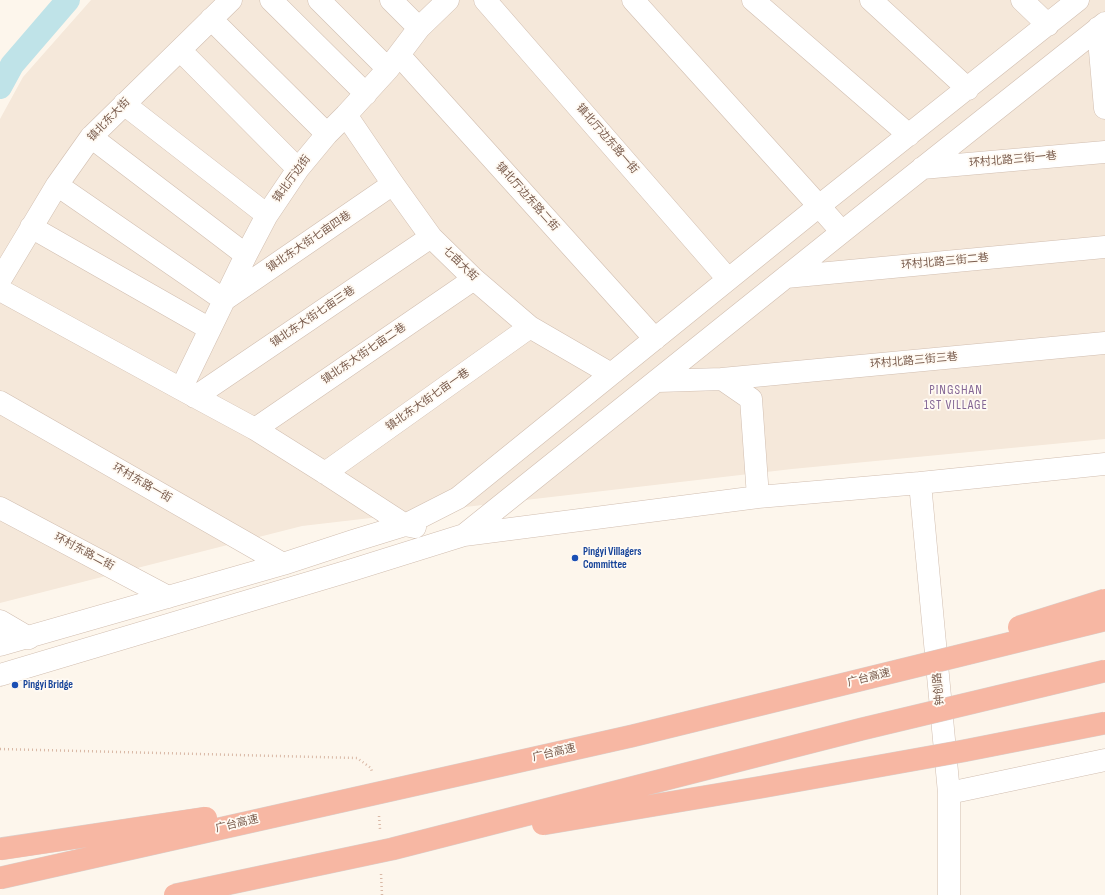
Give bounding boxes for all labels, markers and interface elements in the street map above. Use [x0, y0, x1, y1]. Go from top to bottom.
street label: 镇北东大街 [85, 96, 133, 144]
street label: 镇北厅边东路一街 [573, 101, 641, 177]
street label: 环村北路三街一巷 [969, 150, 1057, 170]
street label: 镇北厅边街 [270, 153, 314, 205]
street label: 镇北厅边东路二街 [493, 160, 561, 234]
street label: 镇北东大街七亩四巷 [264, 209, 354, 275]
street label: 七亩大街 [440, 244, 480, 284]
street label: 环村北路三街二巷 [901, 252, 989, 272]
street label: 镇北东大街七亩三巷 [268, 284, 358, 350]
street label: 镇北东大街七亩二巷 [319, 321, 409, 387]
street label: 环村北路三街三巷 [870, 351, 958, 371]
street label: 镇北东大街七亩一巷 [384, 366, 472, 434]
district label: PINGSHAN 1ST VILLAGE [924, 383, 988, 414]
street label: 环村东路一街 [110, 461, 174, 505]
street label: 环村东路二街 [52, 531, 116, 573]
place label: Pingyi Villagers Committee [583, 545, 641, 571]
marker: Pingyi Villagers Committee [570, 553, 580, 563]
street label: 广台高速 [846, 666, 892, 690]
street label: 钟创路 [931, 672, 947, 706]
place label: Pingyi Bridge [23, 678, 73, 692]
marker: Pingyi Bridge [10, 680, 20, 690]
street label: 广台高速 [531, 742, 577, 764]
street label: 广台高速 [214, 813, 260, 835]

